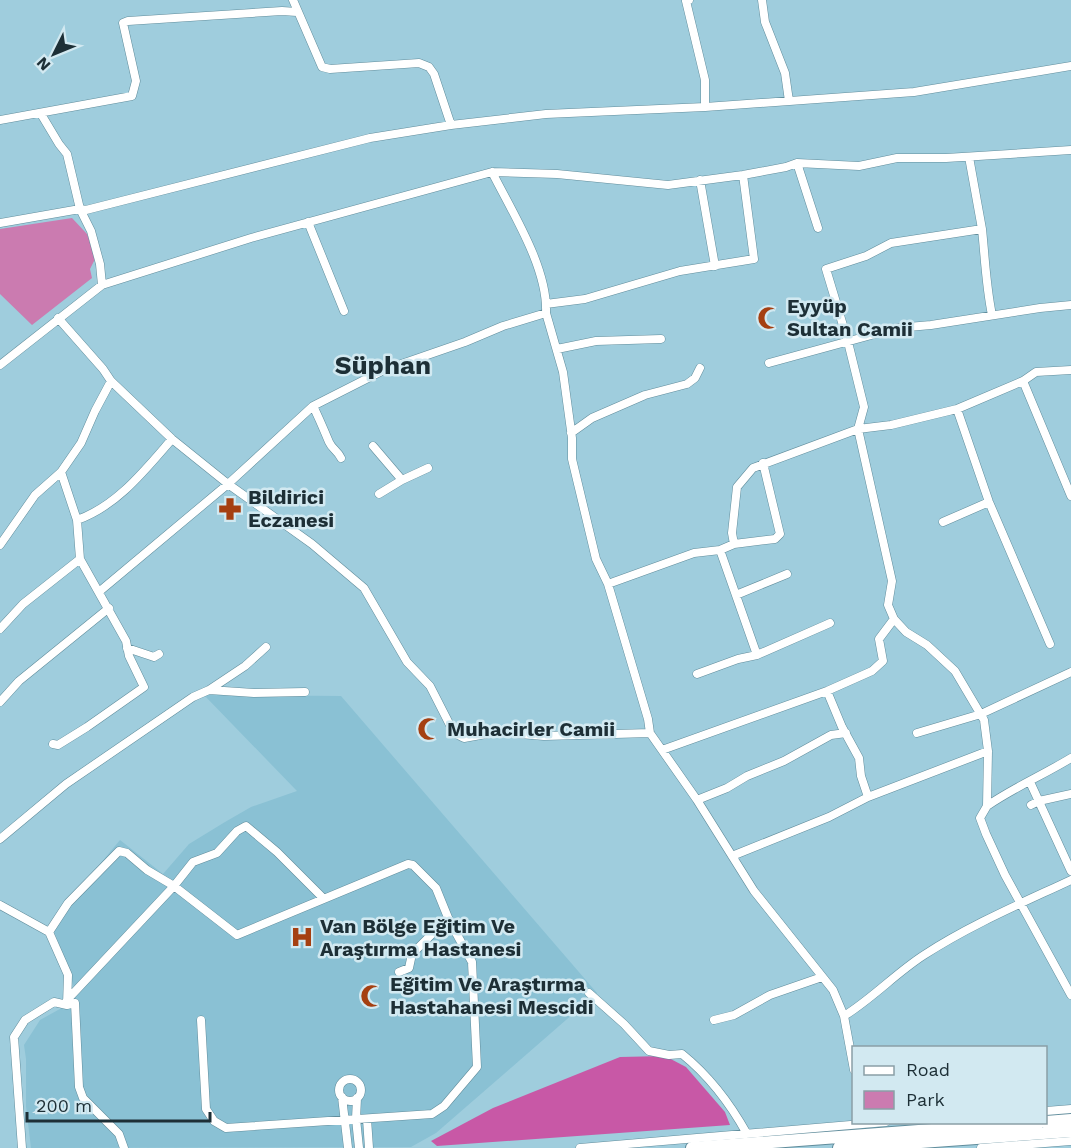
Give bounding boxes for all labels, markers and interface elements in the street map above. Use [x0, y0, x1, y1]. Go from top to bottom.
north arrow [24, 24, 84, 84]
text: N [32, 53, 54, 75]
place label: Eyyüp Sultan Camii [787, 294, 913, 341]
mosque icon: Eyyüp Sultan Camii [756, 305, 782, 331]
district label: Süphan [335, 350, 431, 380]
place label: Bildirici Eczanesi [248, 485, 334, 532]
pharmacy icon: Bildirici Eczanesi [217, 496, 243, 522]
mosque icon: Muhacirler Camii [416, 716, 442, 742]
place label: Muhacirler Camii [447, 717, 615, 741]
place label: Van Bölge Eğitim Ve Araştırma Hastanesi [320, 914, 521, 961]
hospital icon: Van Bölge Eğitim Ve Araştırma Hastanesi [289, 924, 315, 950]
place label: Eğitim Ve Araştırma Hastahanesi Mescidi [390, 972, 594, 1019]
mosque icon: Eğitim Ve Araştırma Hastahanesi Mescidi [359, 983, 385, 1009]
legend [852, 1046, 1047, 1124]
text: Road [906, 1059, 950, 1080]
scale bar [27, 1085, 210, 1123]
text: Park [906, 1089, 945, 1110]
text: 200 m [36, 1095, 92, 1116]

